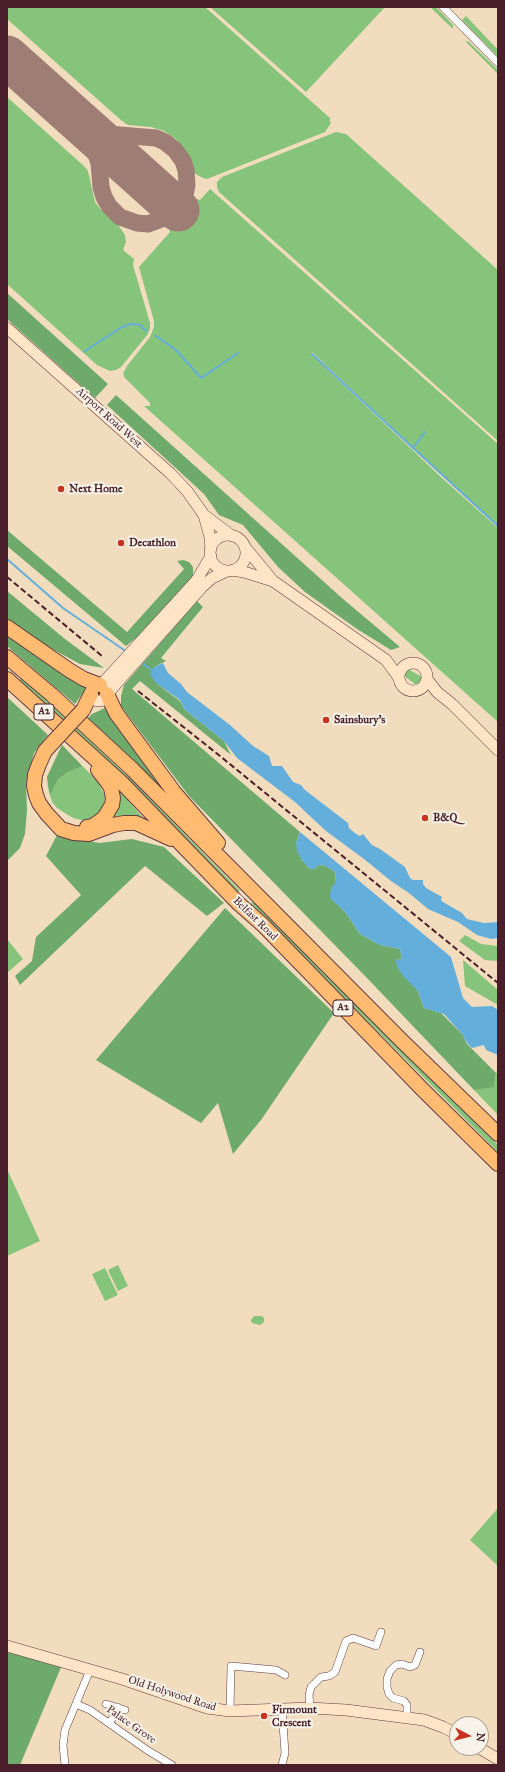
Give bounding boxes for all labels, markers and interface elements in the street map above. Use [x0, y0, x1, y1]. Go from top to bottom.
street label: Airport Road West [73, 385, 145, 451]
place label: Next Home [69, 482, 123, 496]
marker: Next Home [56, 484, 66, 494]
place label: Decathlon [129, 536, 176, 550]
marker: Decathlon [116, 538, 126, 548]
road number: A2 [34, 704, 54, 720]
place label: Sainsbury's [334, 713, 385, 727]
marker: Sainsbury's [321, 715, 331, 725]
place label: B&Q [433, 811, 457, 825]
marker: B&Q [420, 813, 430, 823]
street label: Belfast Road [230, 894, 280, 944]
road number: A2 [333, 1000, 353, 1016]
street label: Old Holywood Road [126, 1674, 218, 1714]
street label: Palace Grove [104, 1703, 158, 1747]
place label: Firmount Crescent [272, 1703, 317, 1729]
marker: Firmount Crescent [259, 1711, 269, 1721]
north arrow [449, 1716, 489, 1756]
text: N [473, 1732, 487, 1743]

